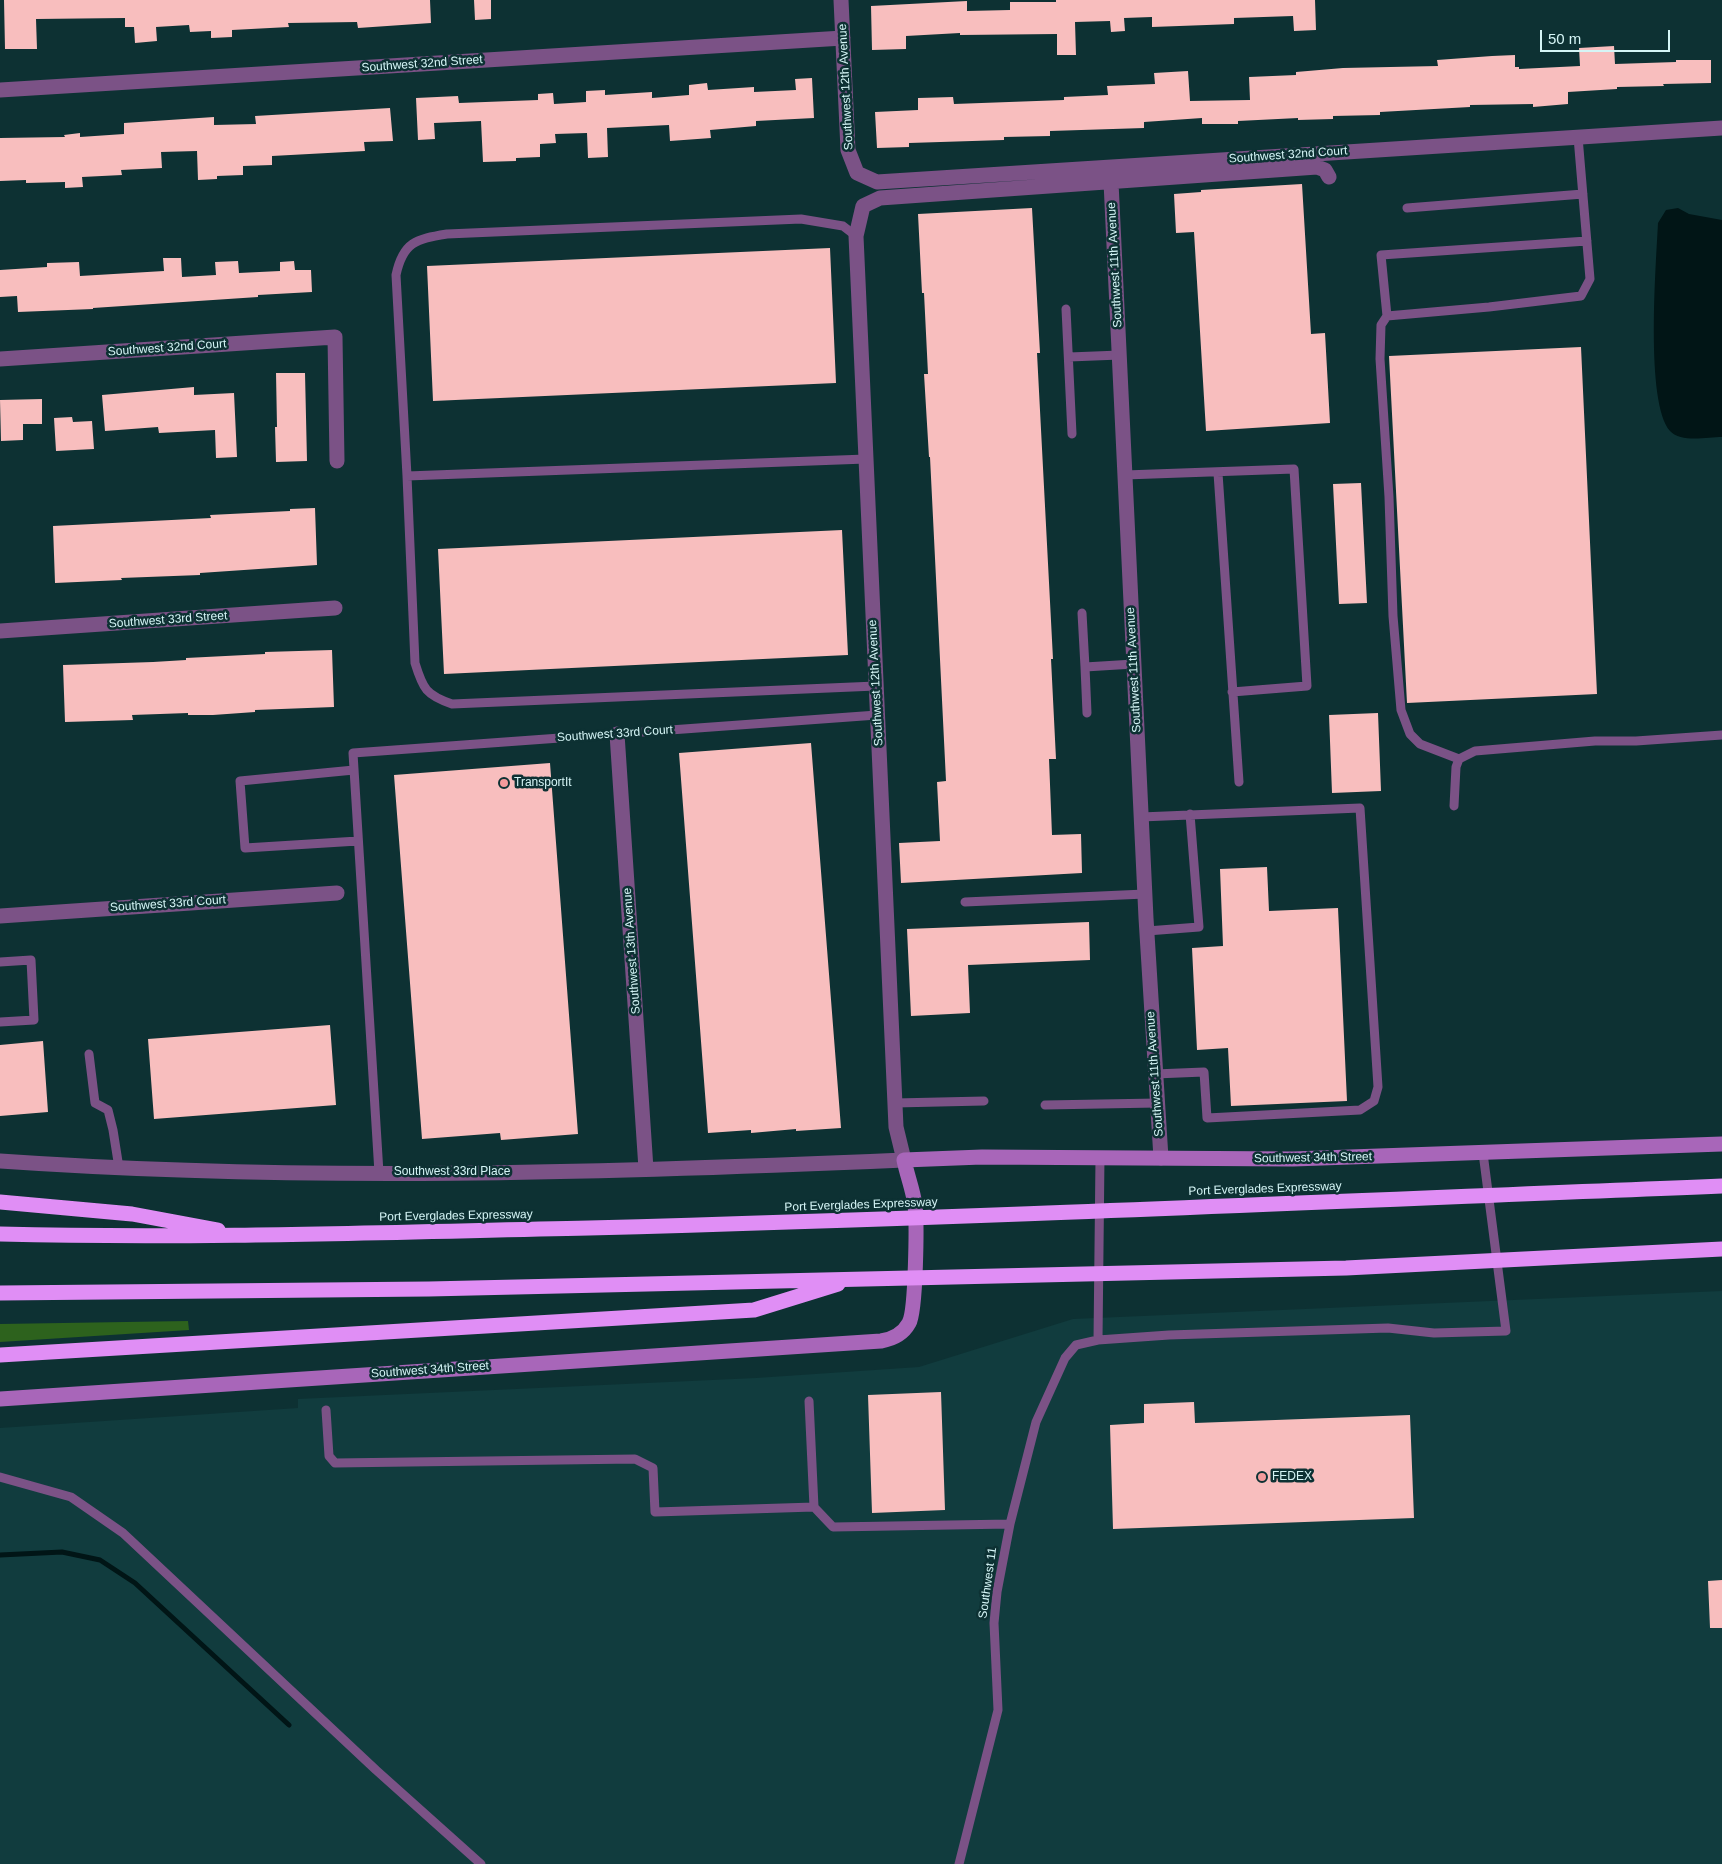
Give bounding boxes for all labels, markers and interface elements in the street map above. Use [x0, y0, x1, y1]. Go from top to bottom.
scale bar [1542, 20, 1672, 52]
street label: Southwest 12th Avenue [835, 23, 857, 151]
text: 50 m [1548, 30, 1581, 47]
street label: Southwest 32nd Street [361, 53, 483, 75]
street label: Southwest 32nd Court [1228, 144, 1348, 166]
street label: Southwest 11th Avenue [1105, 202, 1125, 328]
street label: Southwest 32nd Court [107, 337, 227, 359]
street label: Southwest 11th Avenue [1124, 607, 1144, 733]
street label: Southwest 33rd Street [108, 609, 228, 631]
street label: Southwest 12th Avenue [865, 619, 887, 747]
street label: Southwest 33rd Court [557, 723, 673, 745]
place label: TransportIt [514, 776, 572, 790]
marker: TransportIt [498, 777, 510, 789]
street label: Southwest 13th Avenue [620, 887, 644, 1015]
street label: Southwest 33rd Court [110, 893, 226, 915]
street label: Southwest 11th Avenue [1143, 1011, 1167, 1137]
street label: Southwest 34th Street [1254, 1150, 1372, 1166]
street label: Southwest 33rd Place [394, 1165, 510, 1179]
street label: Port Everglades Expressway [1188, 1179, 1342, 1199]
street label: Port Everglades Expressway [784, 1195, 938, 1215]
street label: Port Everglades Expressway [379, 1207, 533, 1225]
street label: Southwest 34th Street [371, 1359, 489, 1381]
place label: FEDEX [1272, 1470, 1312, 1484]
marker: FEDEX [1256, 1471, 1268, 1483]
street label: Southwest 11 [976, 1546, 1000, 1620]

